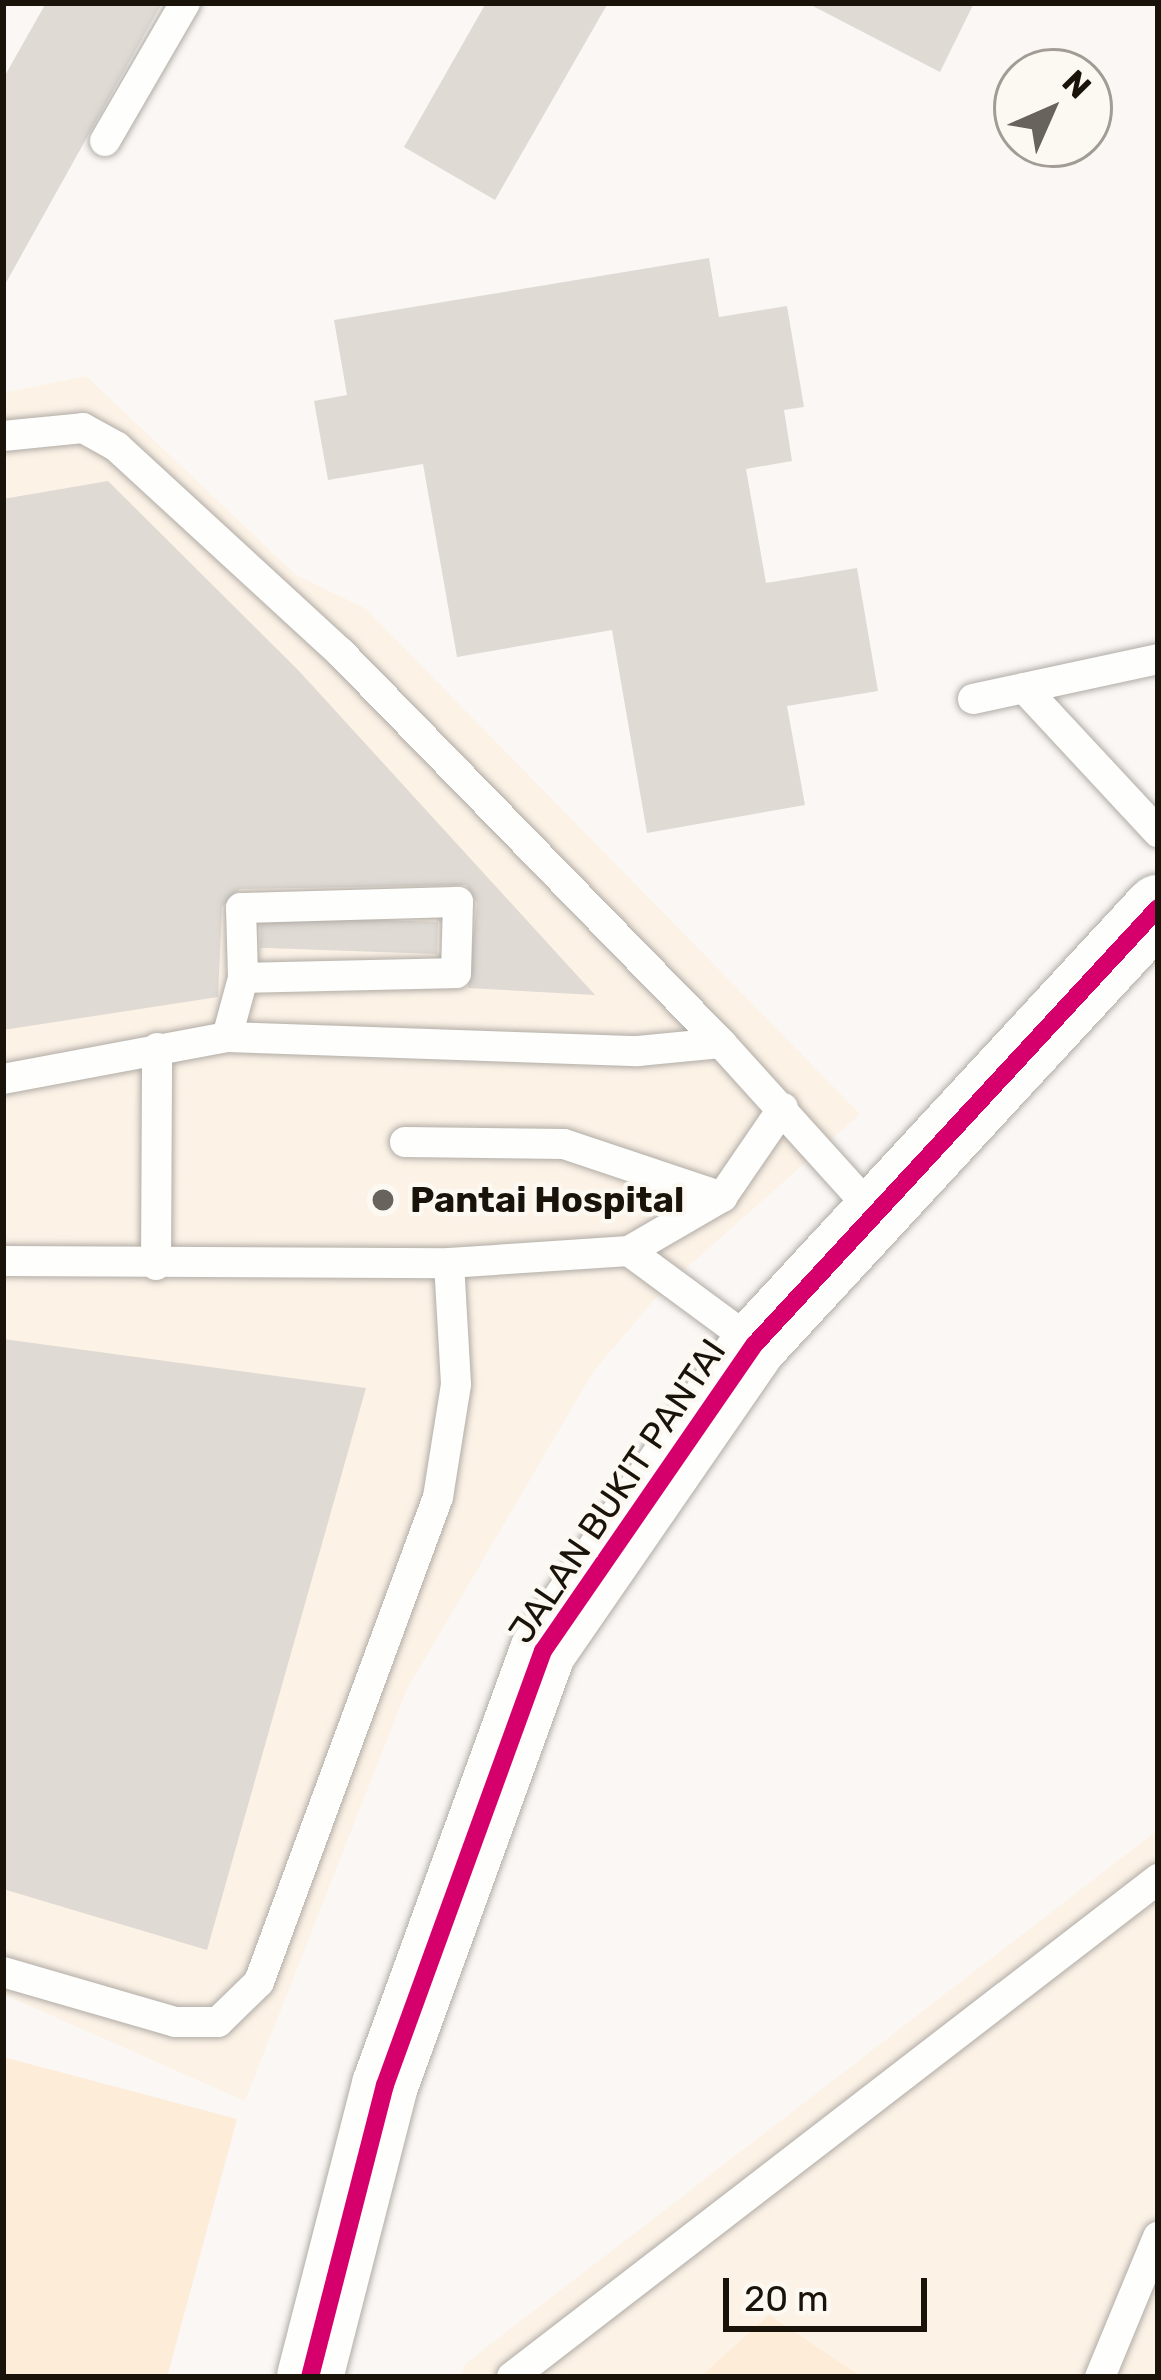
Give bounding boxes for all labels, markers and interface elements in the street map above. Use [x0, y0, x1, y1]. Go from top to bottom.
north arrow [993, 48, 1113, 168]
text: N [1055, 62, 1099, 106]
place label: Pantai Hospital [410, 1178, 684, 1222]
marker: Pantai Hospital [367, 1184, 399, 1216]
street label: JALAN BUKIT PANTAI [499, 1331, 735, 1651]
scale bar [729, 2254, 933, 2328]
text: 20 m [744, 2277, 829, 2320]

